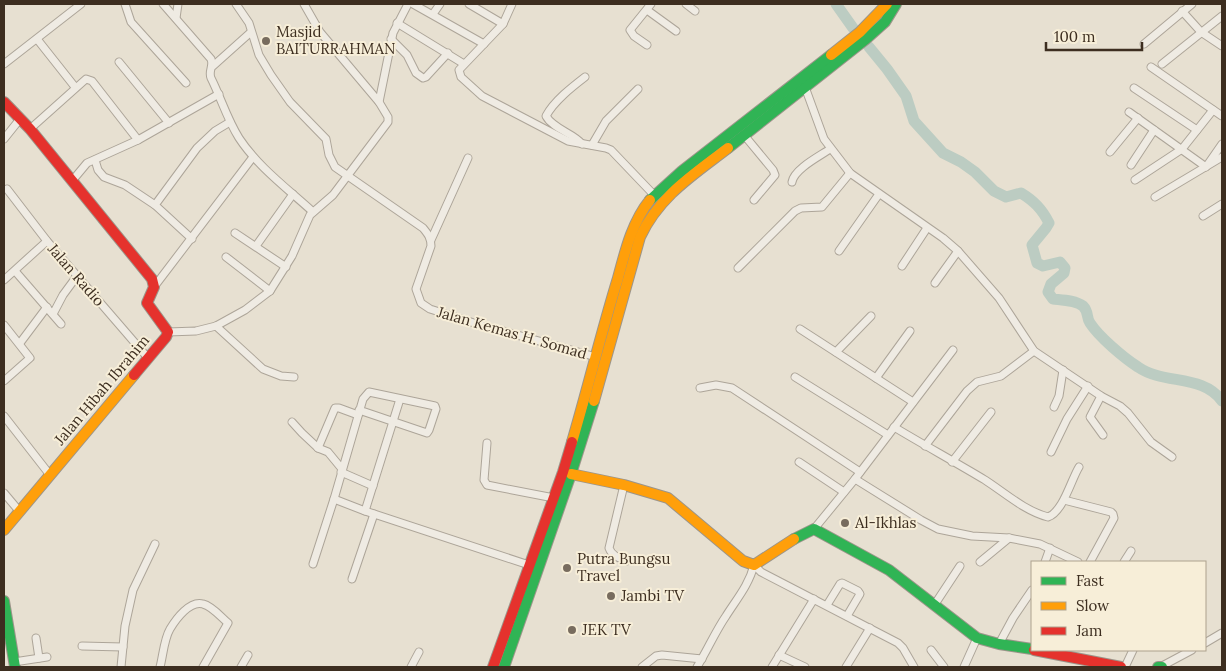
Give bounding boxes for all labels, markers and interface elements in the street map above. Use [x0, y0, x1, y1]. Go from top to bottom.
scale bar [1046, 20, 1142, 52]
place label: Masjid BAITURRAHMAN [276, 22, 395, 58]
text: 100 m [1054, 27, 1095, 46]
marker: Masjid BAITURRAHMAN [260, 35, 272, 47]
street label: Jalan Radio [43, 239, 109, 310]
street label: Jalan Kemas H. Somad [434, 302, 589, 363]
street label: Jalan Hibah Ibrahim [49, 331, 153, 449]
place label: Al-Ikhlas [854, 513, 916, 532]
marker: Al-Ikhlas [839, 517, 851, 529]
place label: Putra Bungsu Travel [577, 549, 670, 585]
legend [1031, 561, 1206, 651]
marker: Putra Bungsu Travel [561, 562, 573, 574]
text: Fast [1076, 571, 1104, 590]
place label: Jambi TV [620, 586, 685, 605]
marker: Jambi TV [605, 590, 617, 602]
text: Slow [1076, 596, 1109, 615]
place label: JEK TV [581, 620, 632, 639]
text: Jam [1075, 621, 1103, 640]
marker: JEK TV [566, 624, 578, 636]

